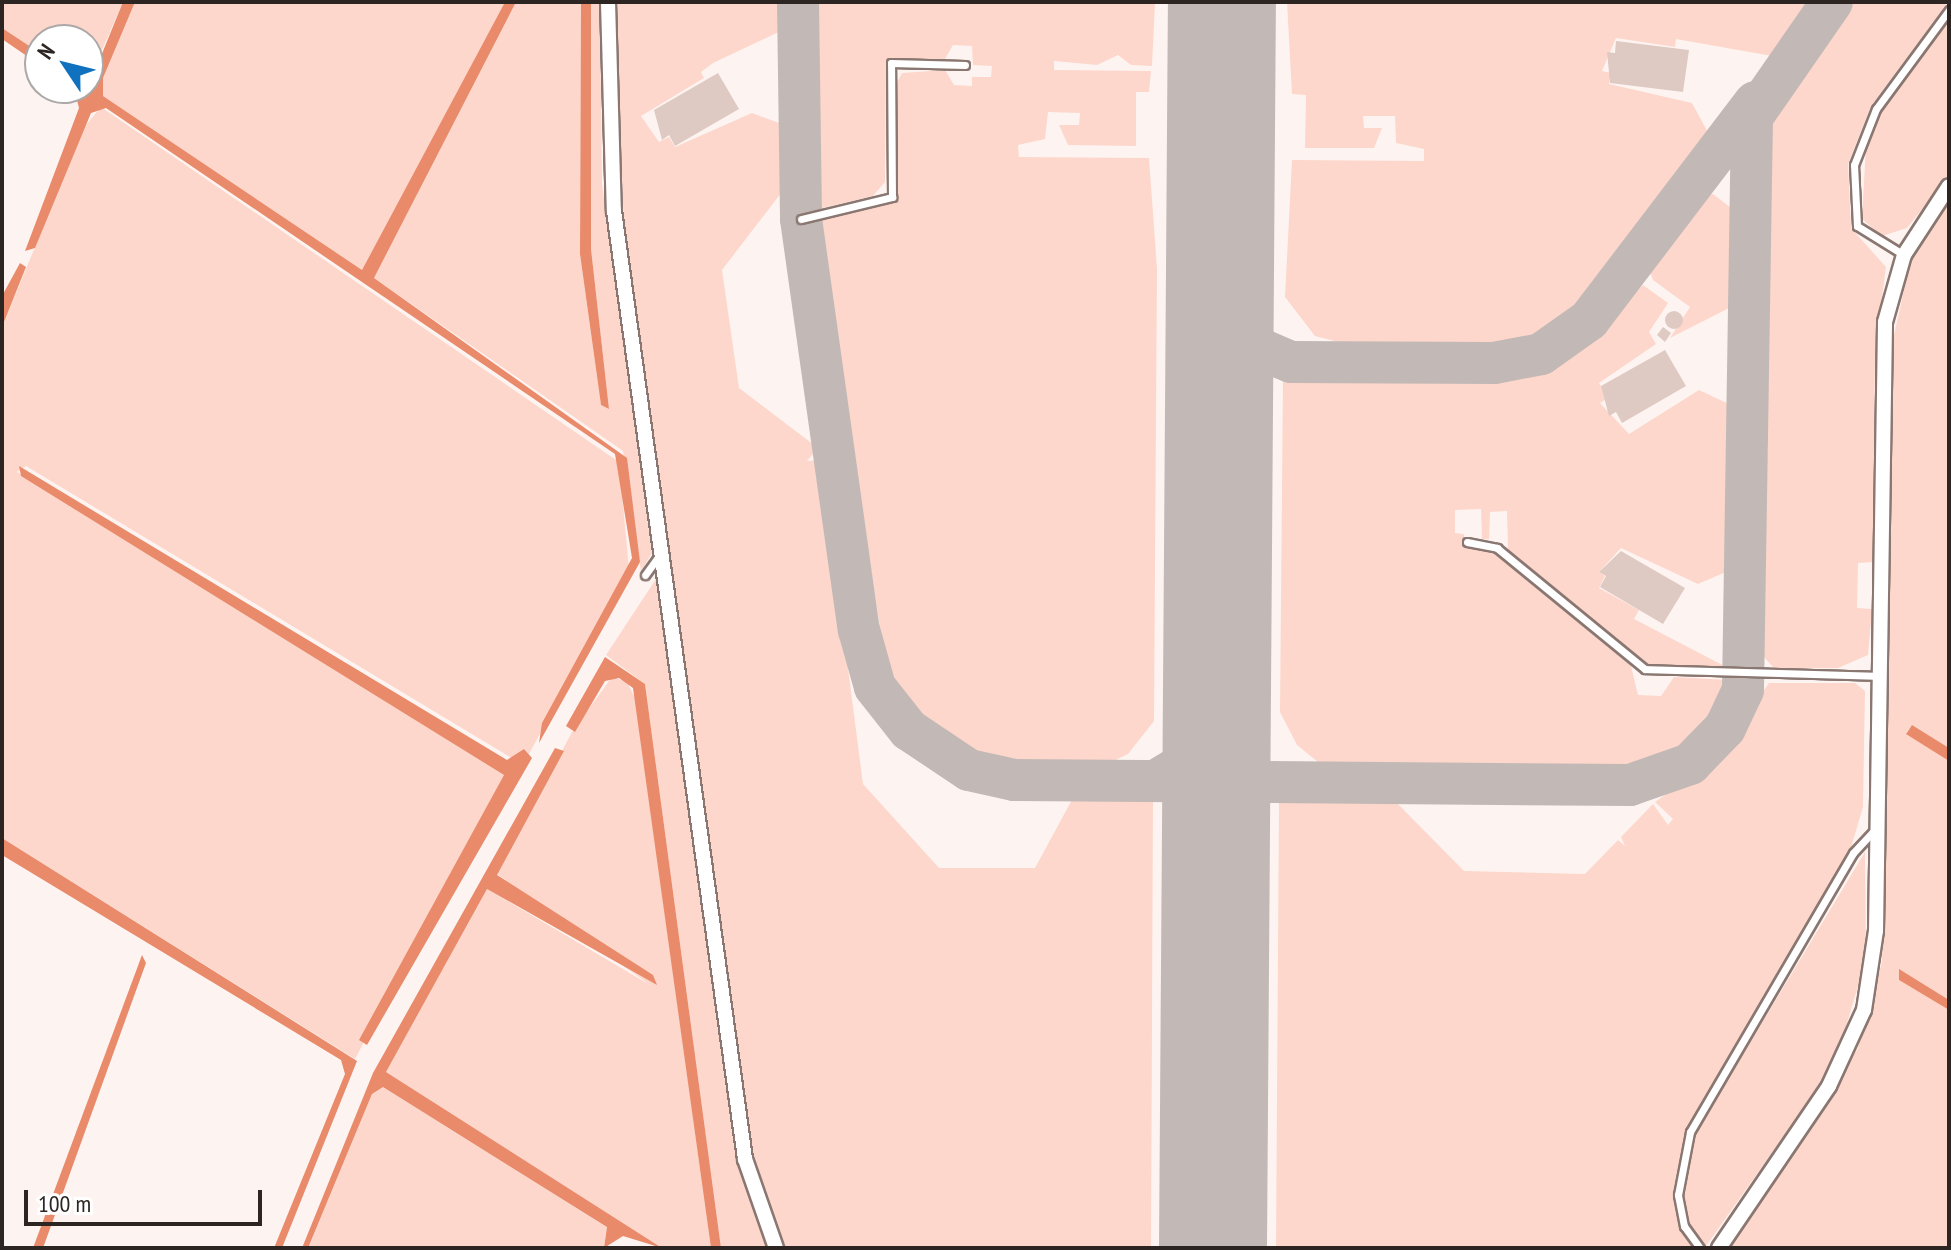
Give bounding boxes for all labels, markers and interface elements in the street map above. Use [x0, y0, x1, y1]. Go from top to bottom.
north arrow [24, 24, 104, 104]
text: N [31, 38, 61, 64]
scale bar [28, 1174, 266, 1224]
text: 100 m [38, 1188, 91, 1219]

